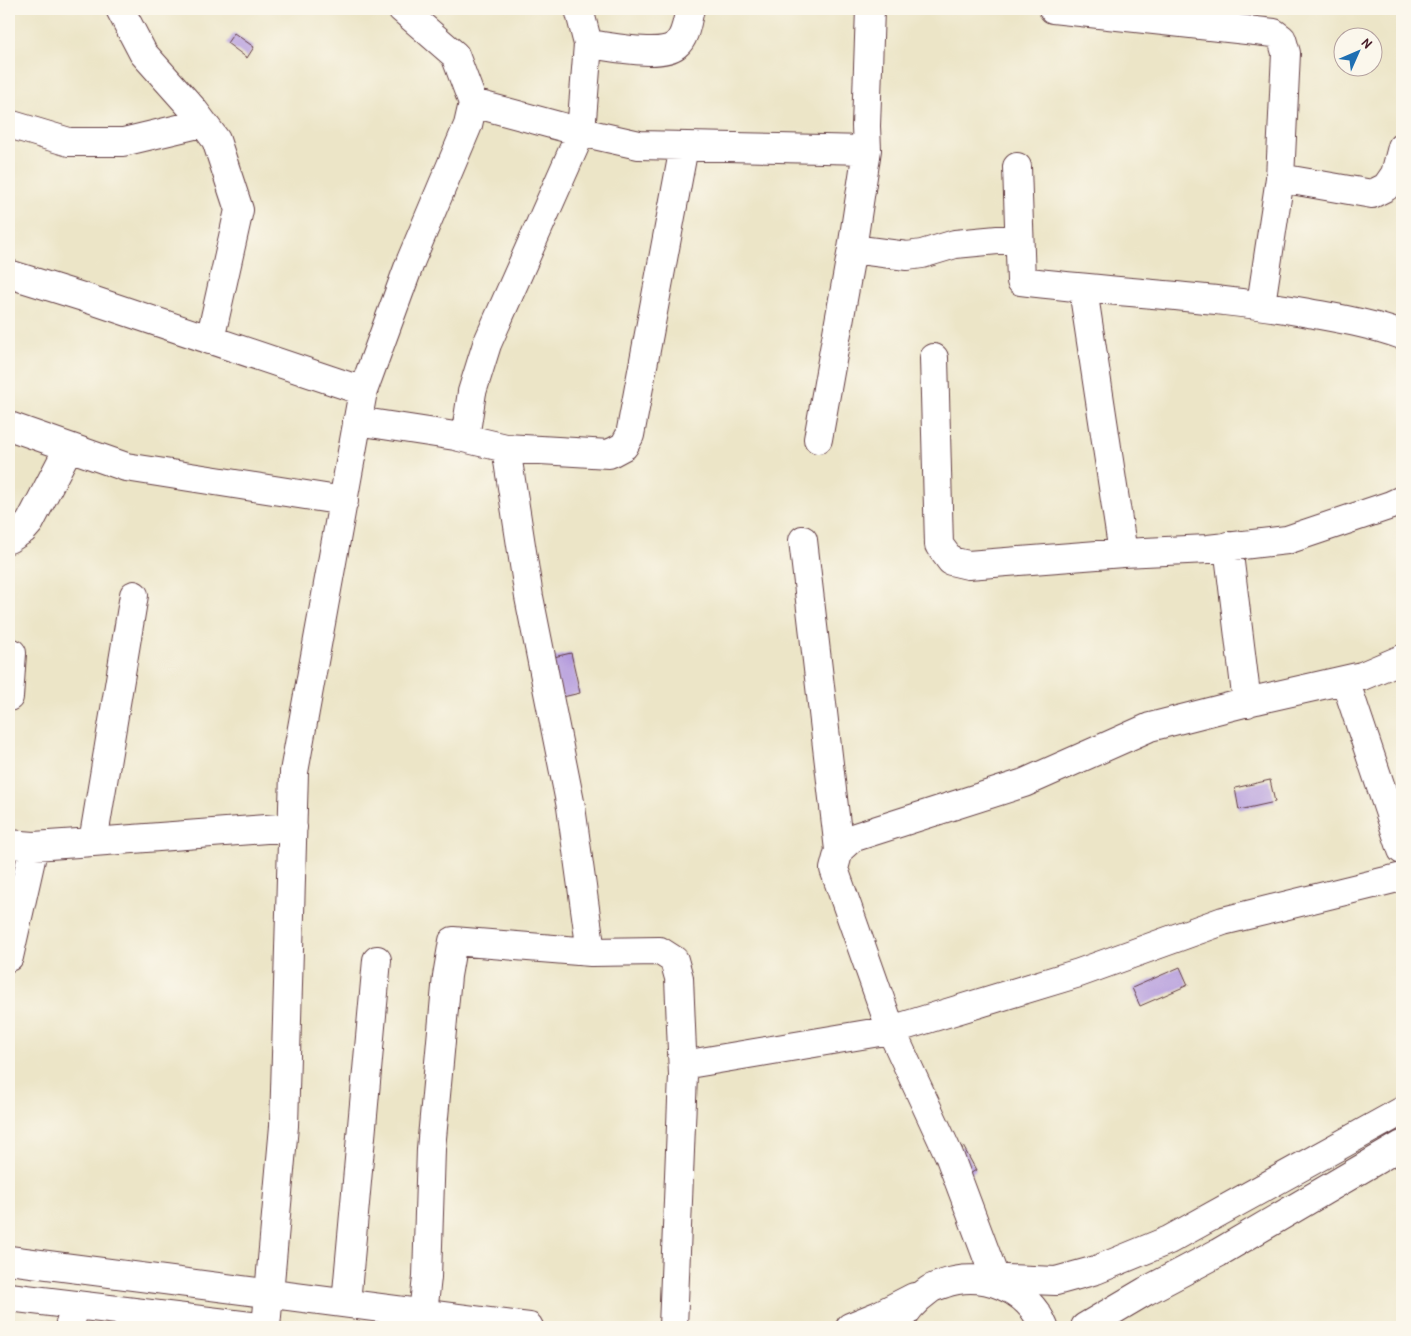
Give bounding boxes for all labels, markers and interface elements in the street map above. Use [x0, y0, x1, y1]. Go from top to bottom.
north arrow [1334, 28, 1384, 78]
text: N [1358, 33, 1377, 52]

